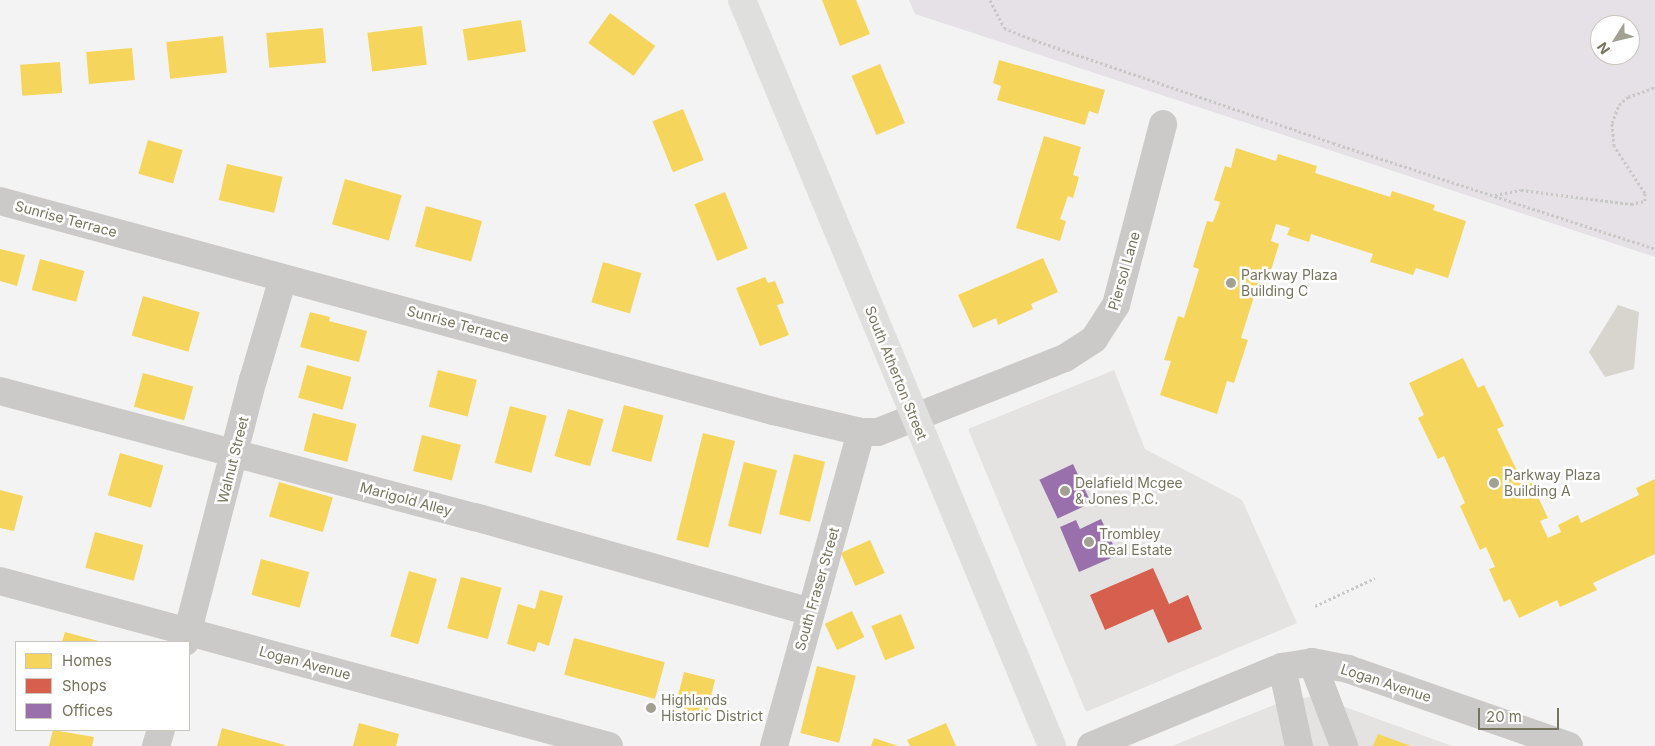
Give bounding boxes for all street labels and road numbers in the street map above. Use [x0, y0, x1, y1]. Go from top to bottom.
street label: Sunrise Terrace [13, 197, 119, 241]
street label: Piersol Lane [1105, 230, 1143, 312]
street label: Sunrise Terrace [405, 302, 511, 346]
street label: South Atherton Street [861, 304, 931, 442]
street label: Walnut Street [214, 415, 252, 505]
street label: Marigold Alley [358, 479, 454, 519]
street label: South Fraser Street [791, 525, 843, 653]
street label: Logan Avenue [257, 643, 353, 683]
street label: Logan Avenue [1339, 660, 1433, 706]

